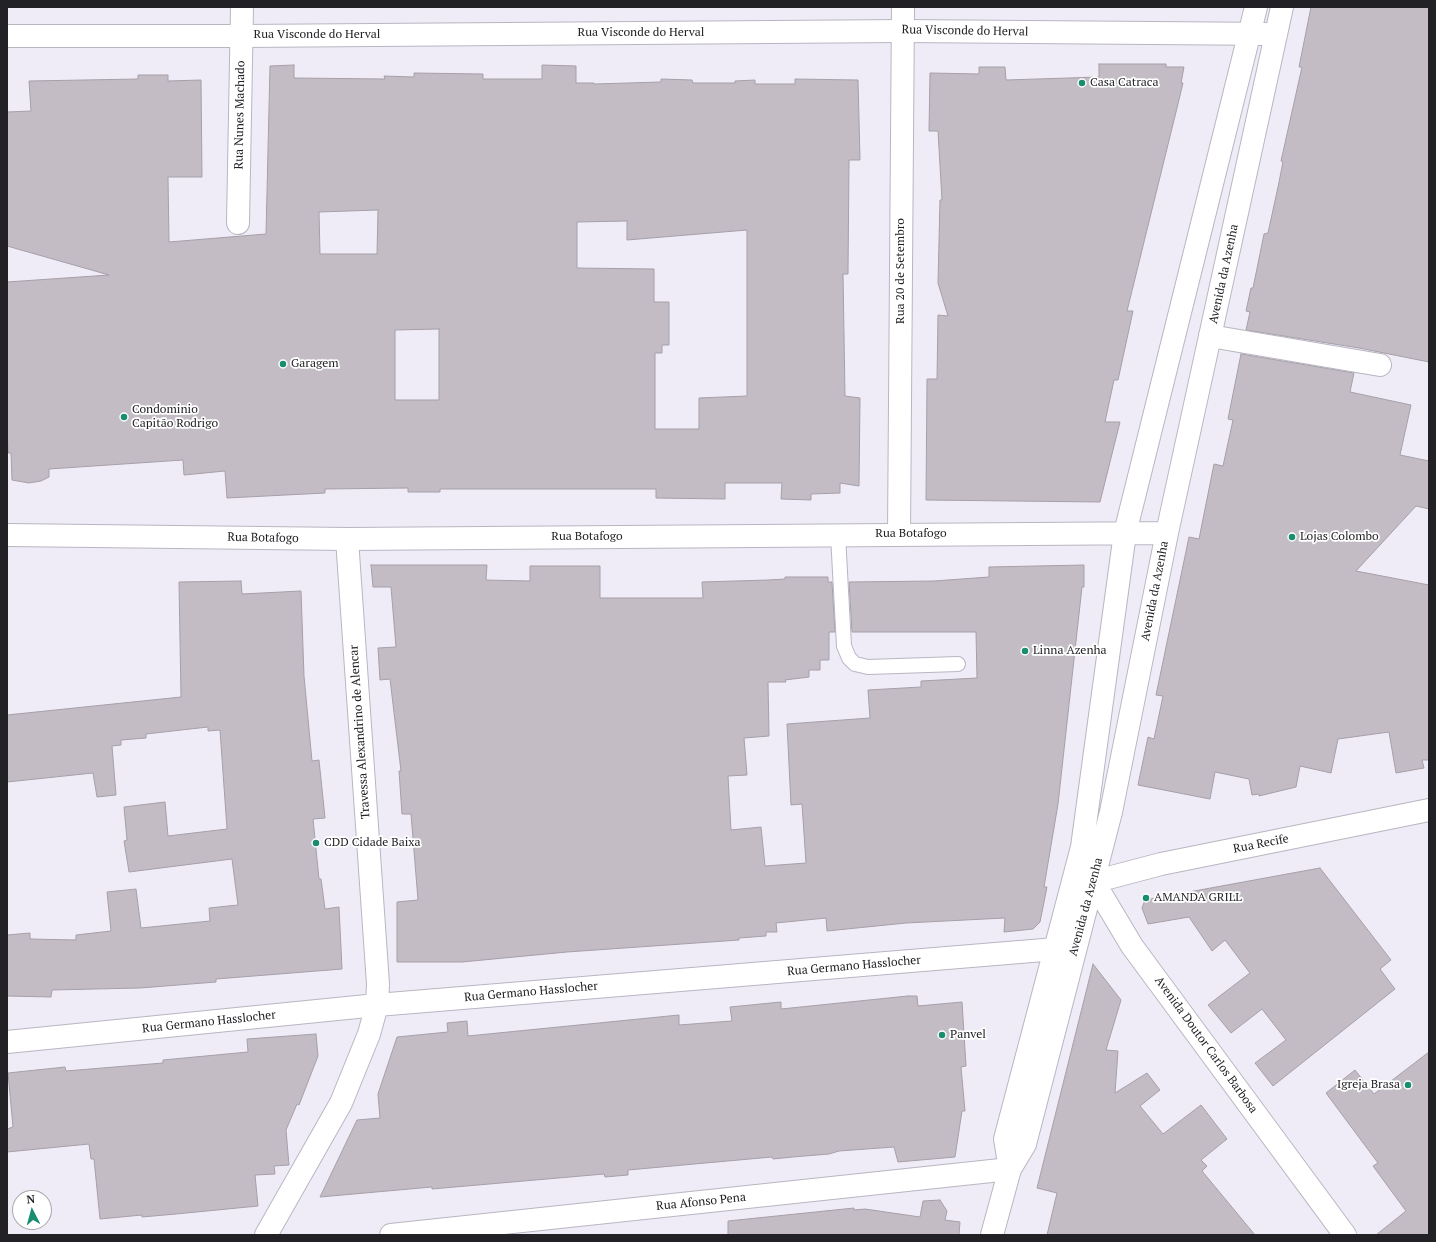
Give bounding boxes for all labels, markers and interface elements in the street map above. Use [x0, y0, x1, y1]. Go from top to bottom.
street label: Rua Visconde do Herval [901, 23, 1029, 39]
street label: Rua Visconde do Herval [578, 26, 704, 40]
street label: Rua Visconde do Herval [254, 28, 380, 42]
street label: Rua Nunes Machado [232, 60, 248, 170]
place label: Casa Catraca [1090, 76, 1159, 90]
marker: Casa Catraca [1077, 78, 1087, 88]
street label: Rua 20 de Setembro [894, 218, 908, 324]
street label: Avenida da Azenha [1206, 223, 1242, 325]
place label: Garagem [291, 357, 339, 371]
marker: Garagem [278, 359, 288, 369]
place label: Condominio Capitão Rodrigo [132, 403, 218, 431]
marker: Condominio Capitão Rodrigo [119, 412, 129, 422]
street label: Rua Botafogo [875, 527, 947, 541]
street label: Rua Botafogo [227, 530, 299, 546]
street label: Rua Botafogo [551, 530, 623, 544]
place label: Lojas Colombo [1300, 530, 1379, 544]
marker: Lojas Colombo [1287, 532, 1297, 542]
street label: Avenida da Azenha [1138, 540, 1172, 642]
street label: Travessa Alexandrino de Alencar [347, 644, 373, 820]
place label: Linna Azenha [1033, 644, 1107, 658]
marker: Linna Azenha [1020, 646, 1030, 656]
street label: Rua Recife [1232, 832, 1290, 856]
place label: CDD Cidade Baixa [324, 836, 421, 850]
marker: CDD Cidade Baixa [311, 838, 321, 848]
street label: Avenida da Azenha [1066, 856, 1106, 958]
place label: AMANDA GRILL [1154, 891, 1242, 905]
marker: AMANDA GRILL [1141, 893, 1151, 903]
street label: Rua Germano Hasslocher [787, 953, 921, 979]
street label: Avenida Doutor Carlos Barbosa [1152, 974, 1260, 1116]
street label: Rua Germano Hasslocher [464, 979, 598, 1005]
street label: Rua Germano Hasslocher [142, 1008, 276, 1036]
place label: Panvel [950, 1028, 986, 1042]
marker: Panvel [937, 1030, 947, 1040]
place label: Igreja Brasa [1337, 1078, 1400, 1092]
marker: Igreja Brasa [1403, 1080, 1413, 1090]
north arrow [12, 1190, 52, 1230]
street label: Rua Afonso Pena [655, 1190, 747, 1214]
text: N [26, 1192, 36, 1206]

